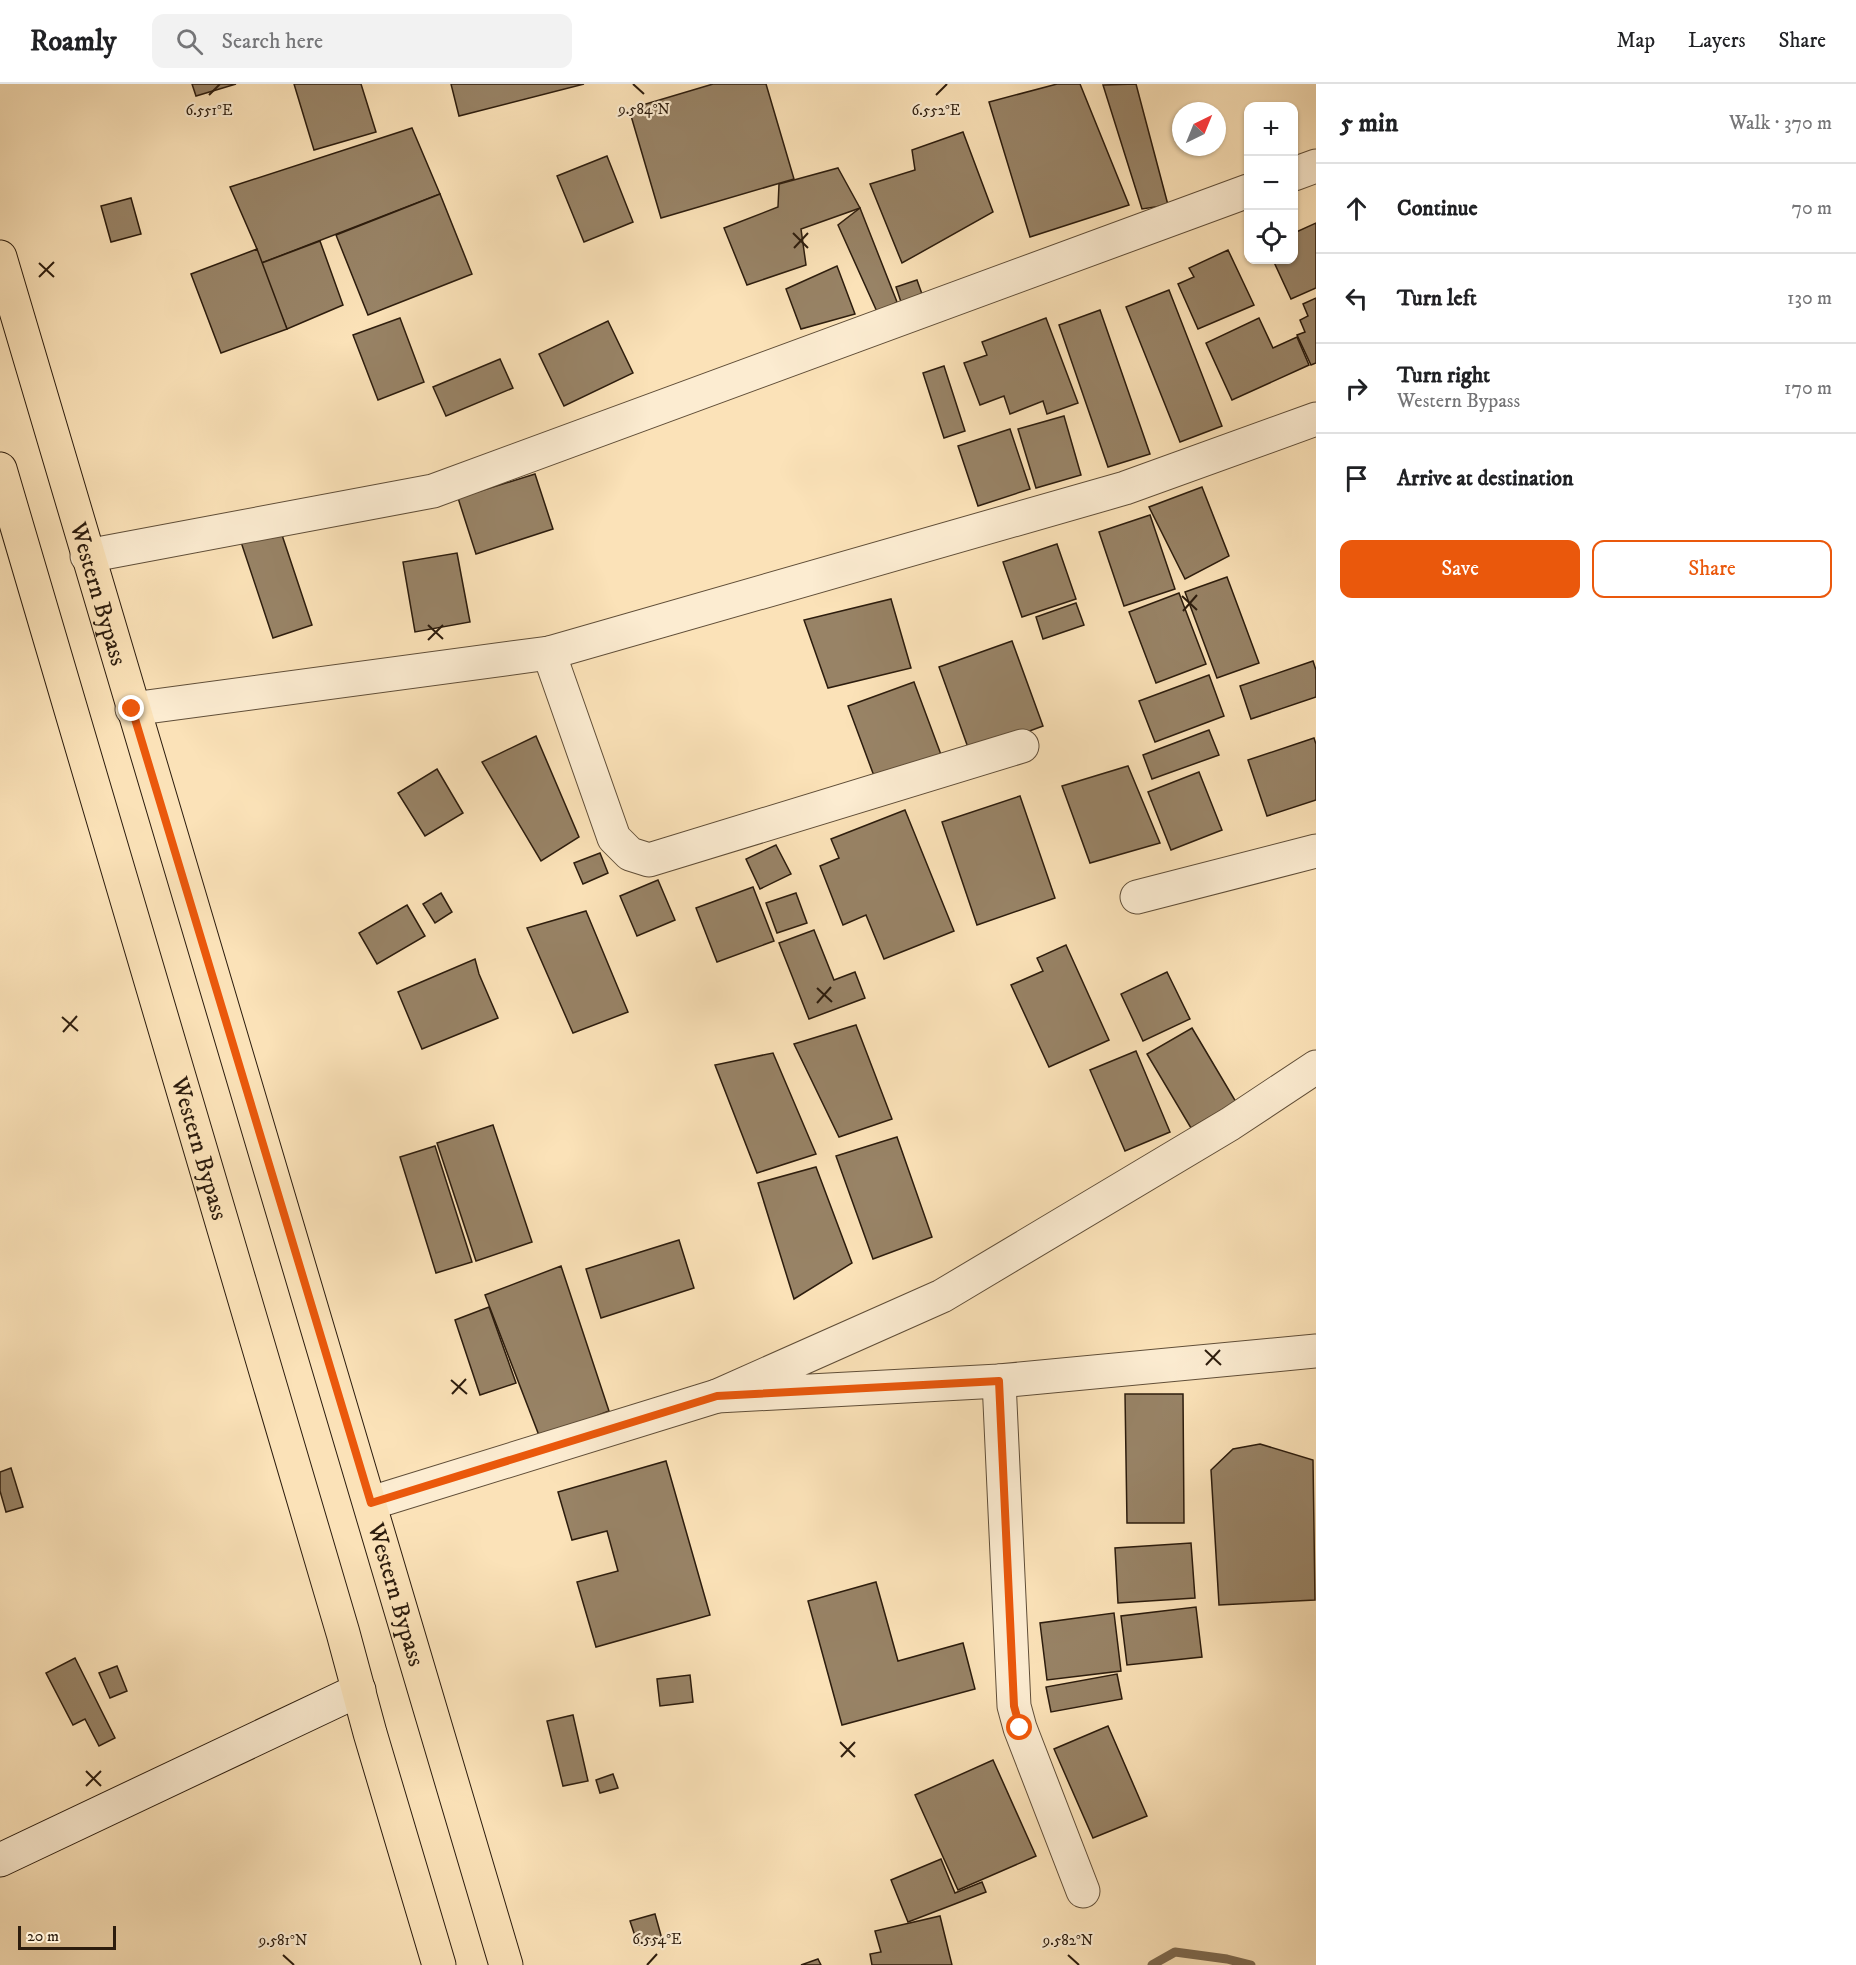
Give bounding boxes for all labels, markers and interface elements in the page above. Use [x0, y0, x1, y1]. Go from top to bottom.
search box [152, 14, 572, 68]
text: Roamly [30, 24, 116, 59]
icon: search [173, 25, 206, 58]
text: Search here [221, 28, 323, 55]
text: Map [1616, 28, 1655, 54]
text: Layers [1688, 28, 1746, 54]
text: Share [1779, 28, 1826, 54]
text: 9.584°N [617, 100, 670, 119]
text: 6.551°E [185, 101, 233, 120]
text: 6.552°E [912, 101, 961, 120]
north arrow [1172, 102, 1226, 156]
map controls [1244, 102, 1298, 264]
button: + [1244, 102, 1298, 156]
text: 5 min [1340, 107, 1398, 140]
text: Walk · 370 m [1729, 111, 1832, 136]
button: − [1244, 156, 1298, 210]
icon: ahead [1340, 192, 1373, 225]
text: Continue [1397, 195, 1478, 222]
text: 70 m [1791, 196, 1832, 221]
button: locate [1244, 210, 1298, 264]
icon: left [1340, 282, 1373, 315]
text: Turn left [1397, 285, 1477, 312]
text: 130 m [1787, 286, 1832, 311]
text: Turn right [1397, 362, 1490, 389]
icon: right [1340, 372, 1373, 405]
text: 170 m [1784, 376, 1832, 401]
text: Western Bypass [1397, 389, 1520, 414]
icon: arrive [1340, 462, 1373, 495]
text: Arrive at destination [1397, 465, 1574, 492]
street label: Western Bypass [62, 518, 133, 669]
button: Save [1340, 540, 1580, 598]
button: Share [1592, 540, 1832, 598]
route end [118, 695, 144, 721]
street label: Western Bypass [164, 1072, 234, 1224]
street label: Western Bypass [360, 1519, 431, 1670]
route start [1006, 1714, 1032, 1740]
scale bar [18, 1923, 116, 1950]
text: 20 m [27, 1926, 59, 1946]
text: 6.554°E [632, 1930, 682, 1949]
text: 9.581°N [258, 1931, 307, 1950]
text: 9.582°N [1042, 1931, 1093, 1950]

